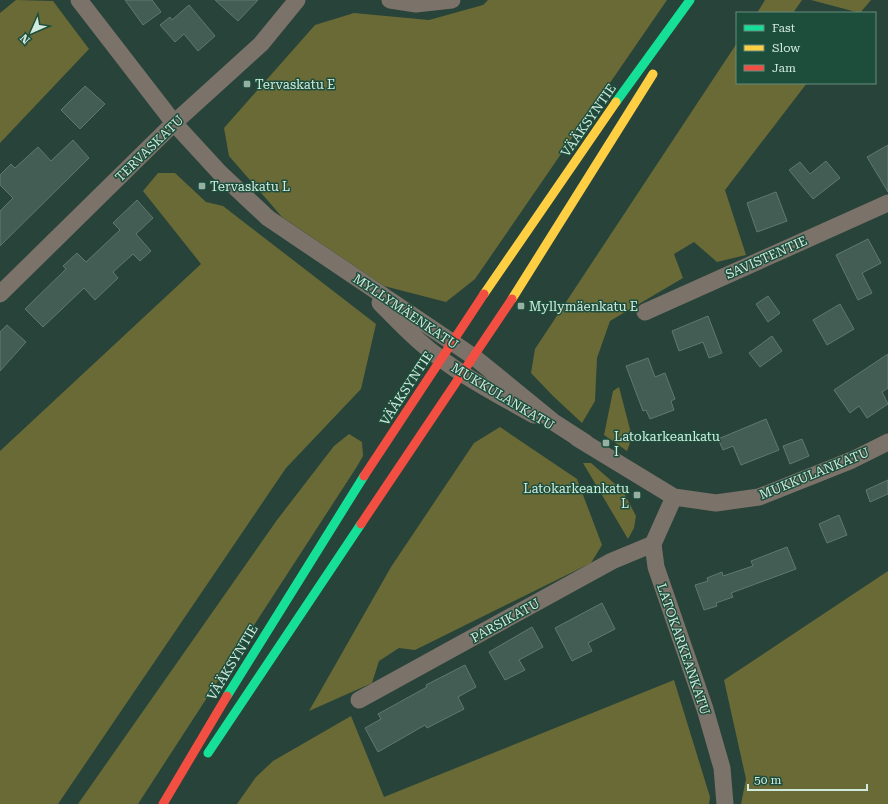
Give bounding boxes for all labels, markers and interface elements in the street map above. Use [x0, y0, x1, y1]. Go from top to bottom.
north arrow [12, 12, 52, 52]
legend [736, 12, 876, 84]
text: Fast [772, 21, 796, 35]
text: N [17, 31, 33, 46]
text: Slow [772, 41, 800, 55]
text: Jam [772, 61, 796, 75]
place label: Tervaskatu E [255, 77, 335, 92]
marker: Tervaskatu E [242, 79, 252, 89]
street label: VÄÄKSYNTIE [558, 81, 619, 160]
street label: TERVASKATU [112, 112, 187, 185]
place label: Tervaskatu L [210, 179, 290, 194]
marker: Tervaskatu L [197, 181, 207, 191]
street label: SAVISTENTIE [723, 233, 809, 282]
street label: MYLLYMÄENKATU [350, 271, 461, 352]
place label: Myllymäenkatu E [529, 299, 638, 314]
marker: Myllymäenkatu E [516, 301, 526, 311]
street label: VÄÄKSYNTIE [377, 348, 436, 428]
street label: MUKKULANKATU [449, 360, 557, 433]
place label: Latokarkeankatu I [614, 429, 720, 459]
marker: Latokarkeankatu I [601, 438, 611, 448]
street label: MUKKULANKATU [757, 445, 871, 502]
place label: Latokarkeankatu L [523, 481, 629, 511]
marker: Latokarkeankatu L [632, 490, 642, 500]
street label: LATOKARKEANKATU [654, 581, 713, 717]
street label: PARSIKATU [468, 595, 542, 646]
street label: VÄÄKSYNTIE [204, 622, 261, 703]
scale bar [748, 766, 867, 792]
text: 50 m [754, 773, 781, 787]

